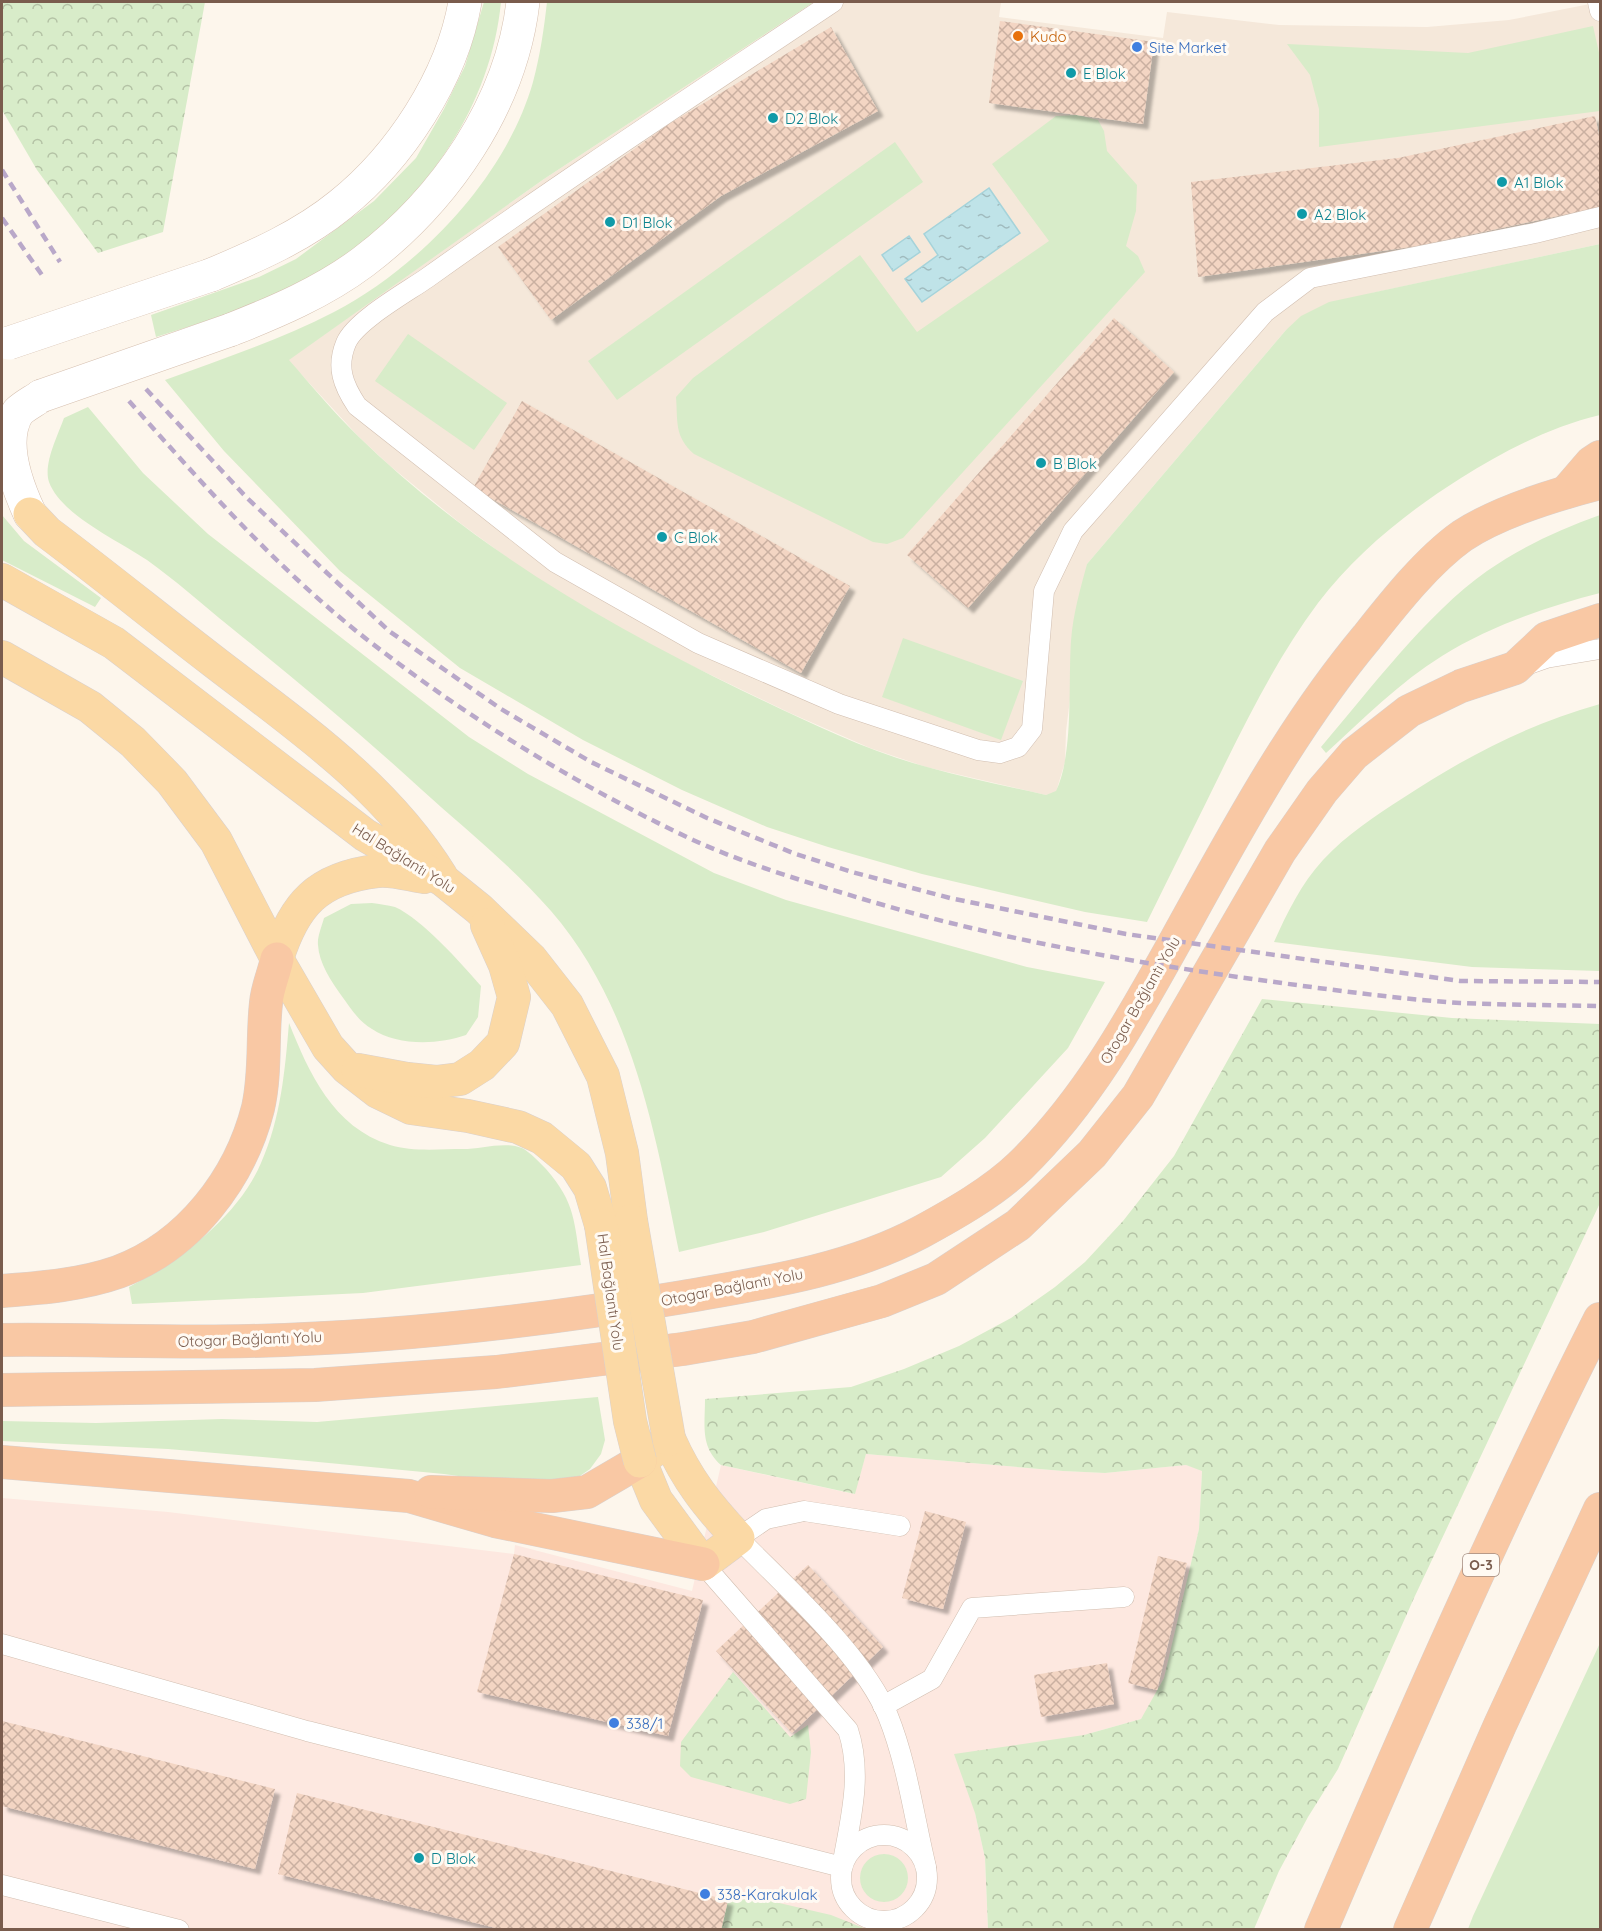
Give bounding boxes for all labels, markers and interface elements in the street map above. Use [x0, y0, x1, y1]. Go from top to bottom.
place label: Kudo [1030, 27, 1067, 46]
marker: Kudo [1011, 29, 1025, 43]
place label: Site Market [1149, 38, 1227, 57]
marker: Site Market [1130, 40, 1144, 54]
place label: E Blok [1083, 64, 1126, 83]
marker: E Blok [1064, 66, 1078, 80]
place label: D2 Blok [785, 109, 838, 128]
marker: D2 Blok [766, 111, 780, 125]
place label: A1 Blok [1514, 173, 1563, 192]
marker: A1 Blok [1495, 175, 1509, 189]
place label: A2 Blok [1314, 205, 1366, 224]
marker: A2 Blok [1295, 207, 1309, 221]
place label: D1 Blok [622, 213, 673, 232]
marker: D1 Blok [603, 215, 617, 229]
place label: B Blok [1053, 454, 1097, 473]
marker: B Blok [1034, 456, 1048, 470]
place label: C Blok [674, 528, 718, 547]
marker: C Blok [655, 530, 669, 544]
street label: Hal Bağlantı Yolu [349, 819, 459, 897]
street label: Otogar Bağlantı Yolu [1096, 933, 1184, 1067]
street label: Hal Bağlantı Yolu [593, 1232, 629, 1352]
street label: Otogar Bağlantı Yolu [659, 1264, 805, 1310]
street label: Otogar Bağlantı Yolu [178, 1327, 322, 1351]
road number: O-3 [1463, 1554, 1499, 1576]
place label: 338/1 [626, 1714, 663, 1733]
marker: 338/1 [607, 1716, 621, 1730]
place label: D Blok [431, 1849, 476, 1868]
marker: D Blok [412, 1851, 426, 1865]
place label: 338-Karakulak [717, 1885, 818, 1904]
marker: 338-Karakulak [698, 1887, 712, 1901]

